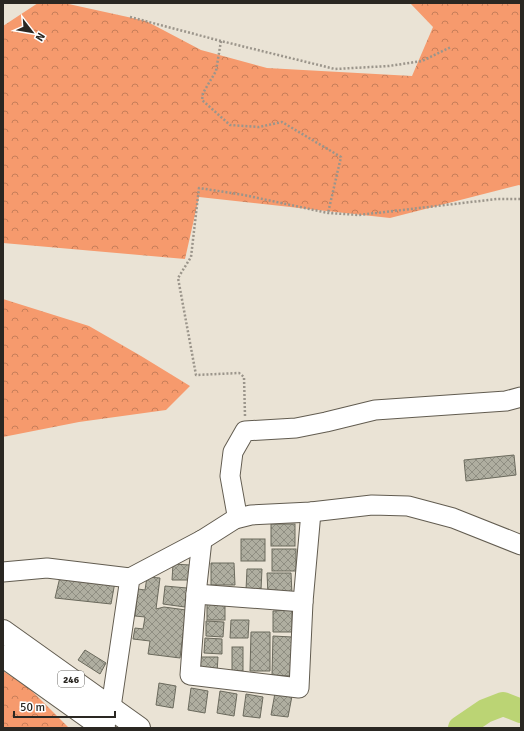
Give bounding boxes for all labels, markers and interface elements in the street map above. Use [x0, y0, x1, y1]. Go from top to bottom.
north arrow [12, 12, 52, 52]
text: N [33, 30, 48, 44]
road number: 246 [58, 671, 84, 687]
scale bar [14, 693, 115, 719]
text: 50 m [20, 700, 45, 715]

